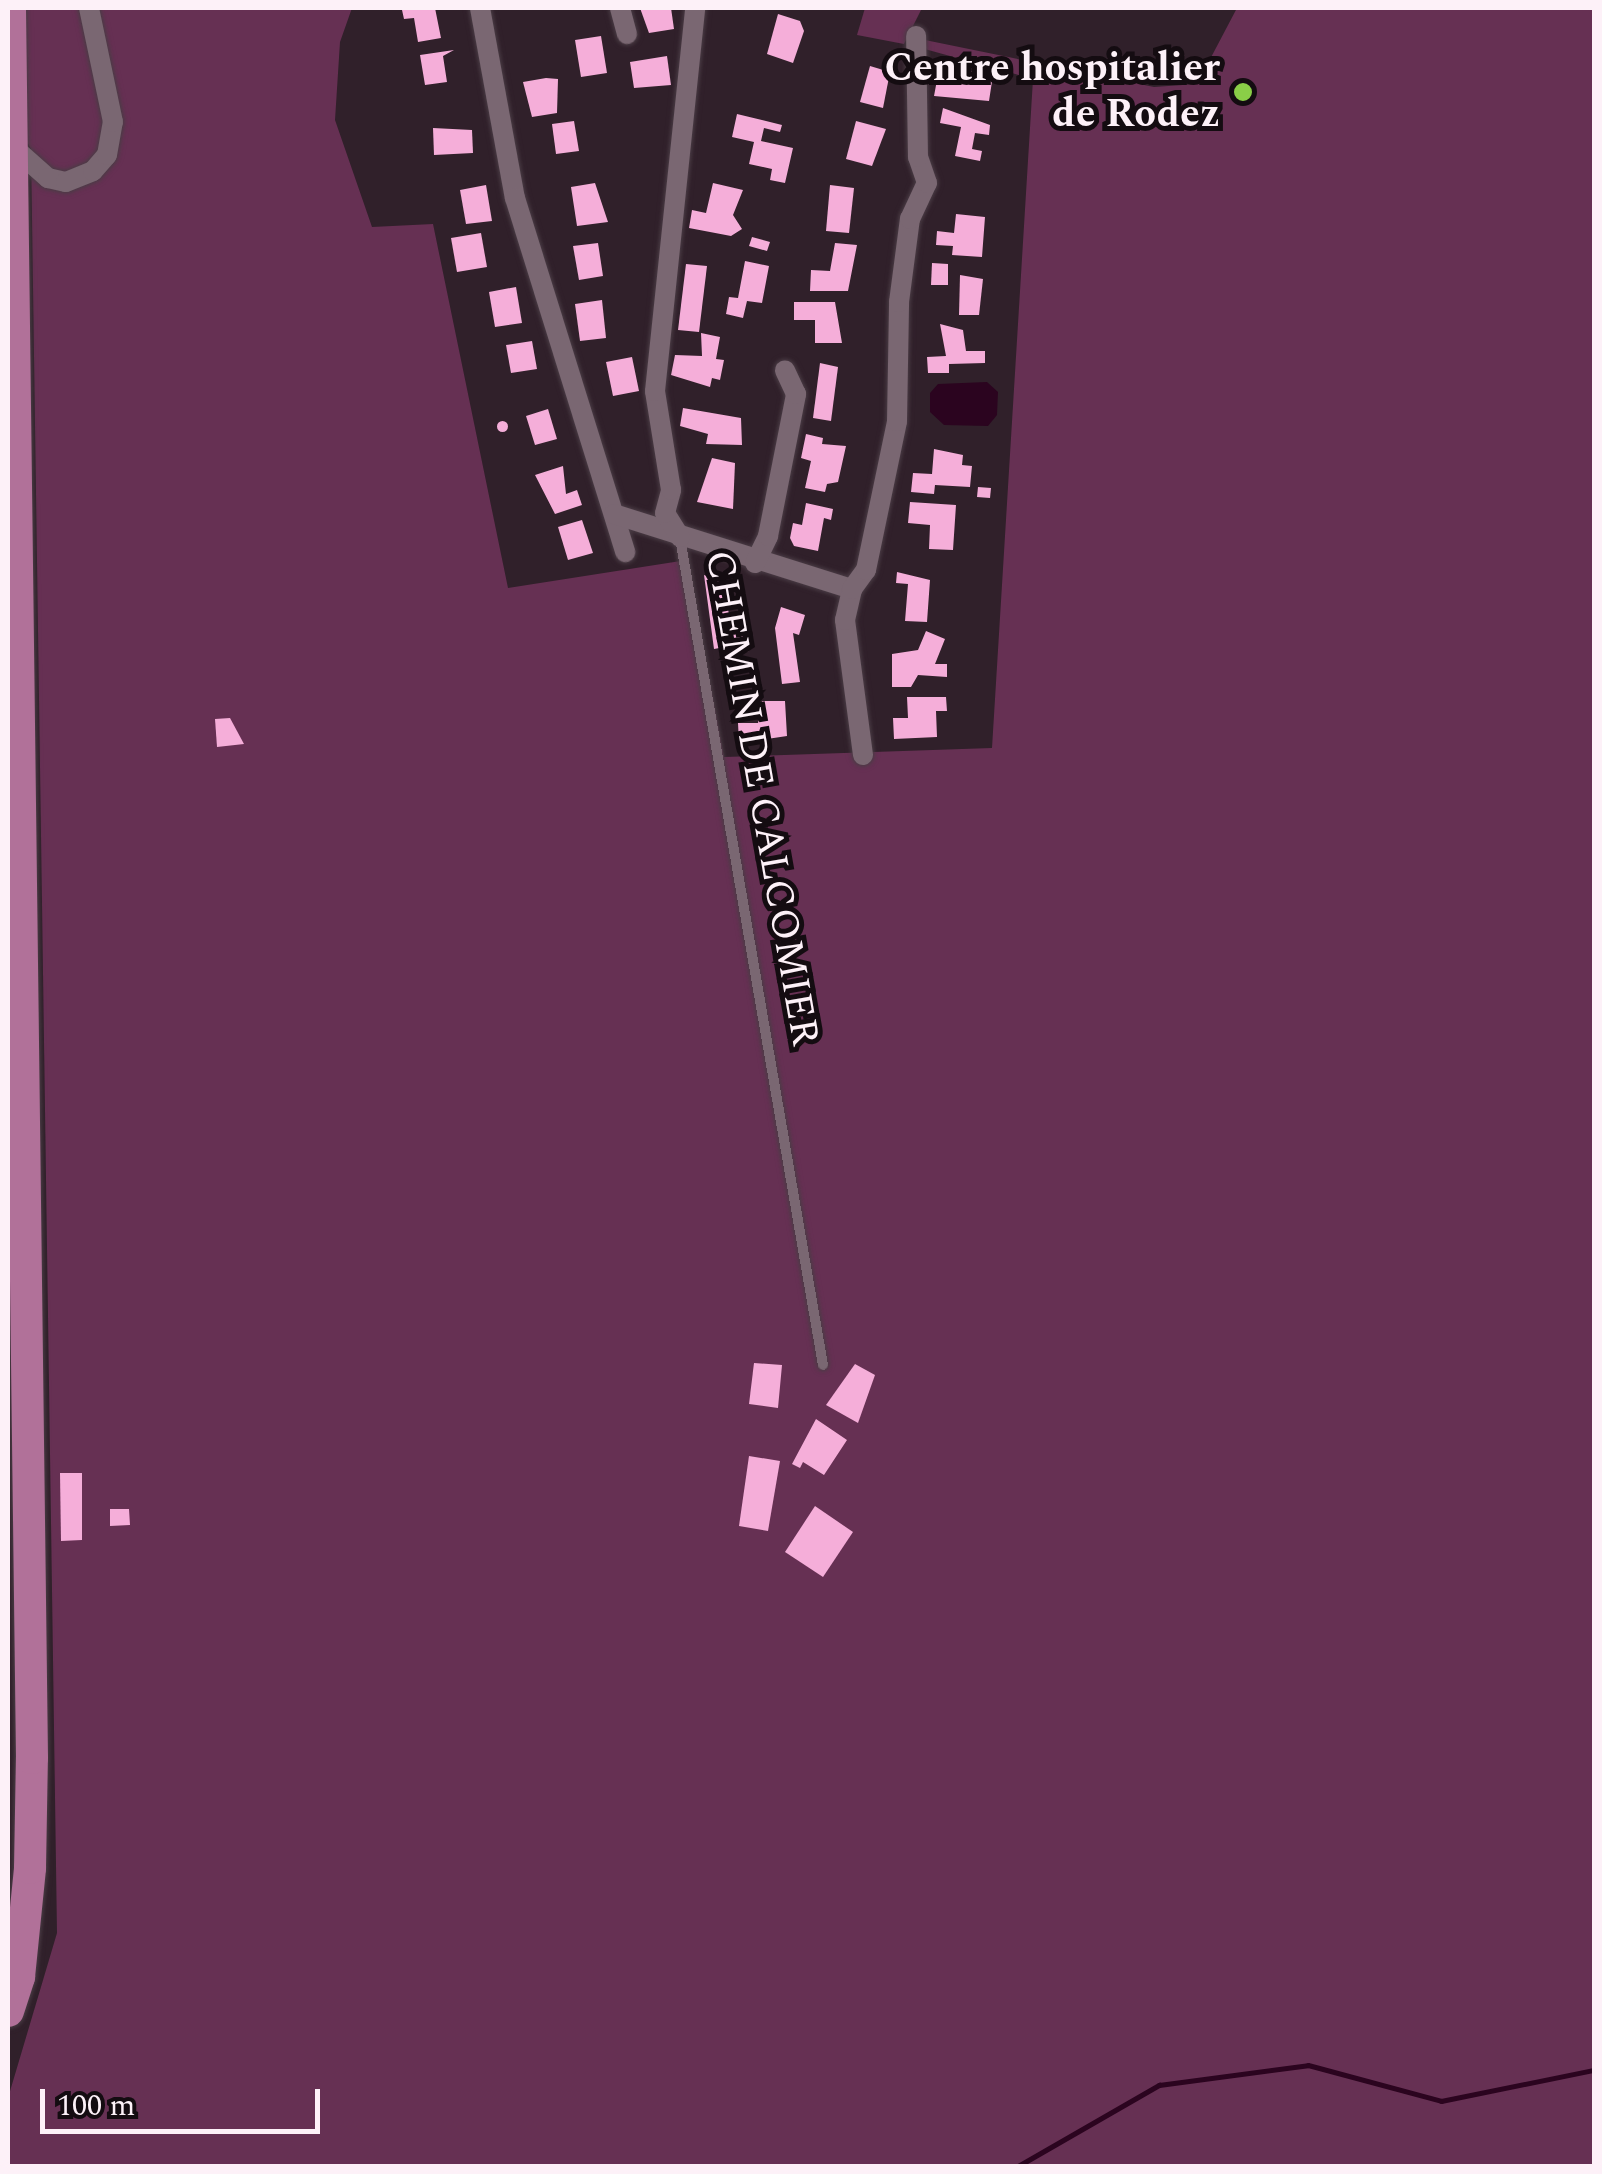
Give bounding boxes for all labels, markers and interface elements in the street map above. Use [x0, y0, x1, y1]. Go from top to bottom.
place label: Centre hospitalier de Rodez [884, 45, 1220, 139]
marker: Centre hospitalier de Rodez [1230, 79, 1256, 105]
street label: CHEMIN DE CALCOMIER [694, 547, 828, 1049]
scale bar [45, 2069, 325, 2131]
text: 100 m [57, 2083, 135, 2129]

